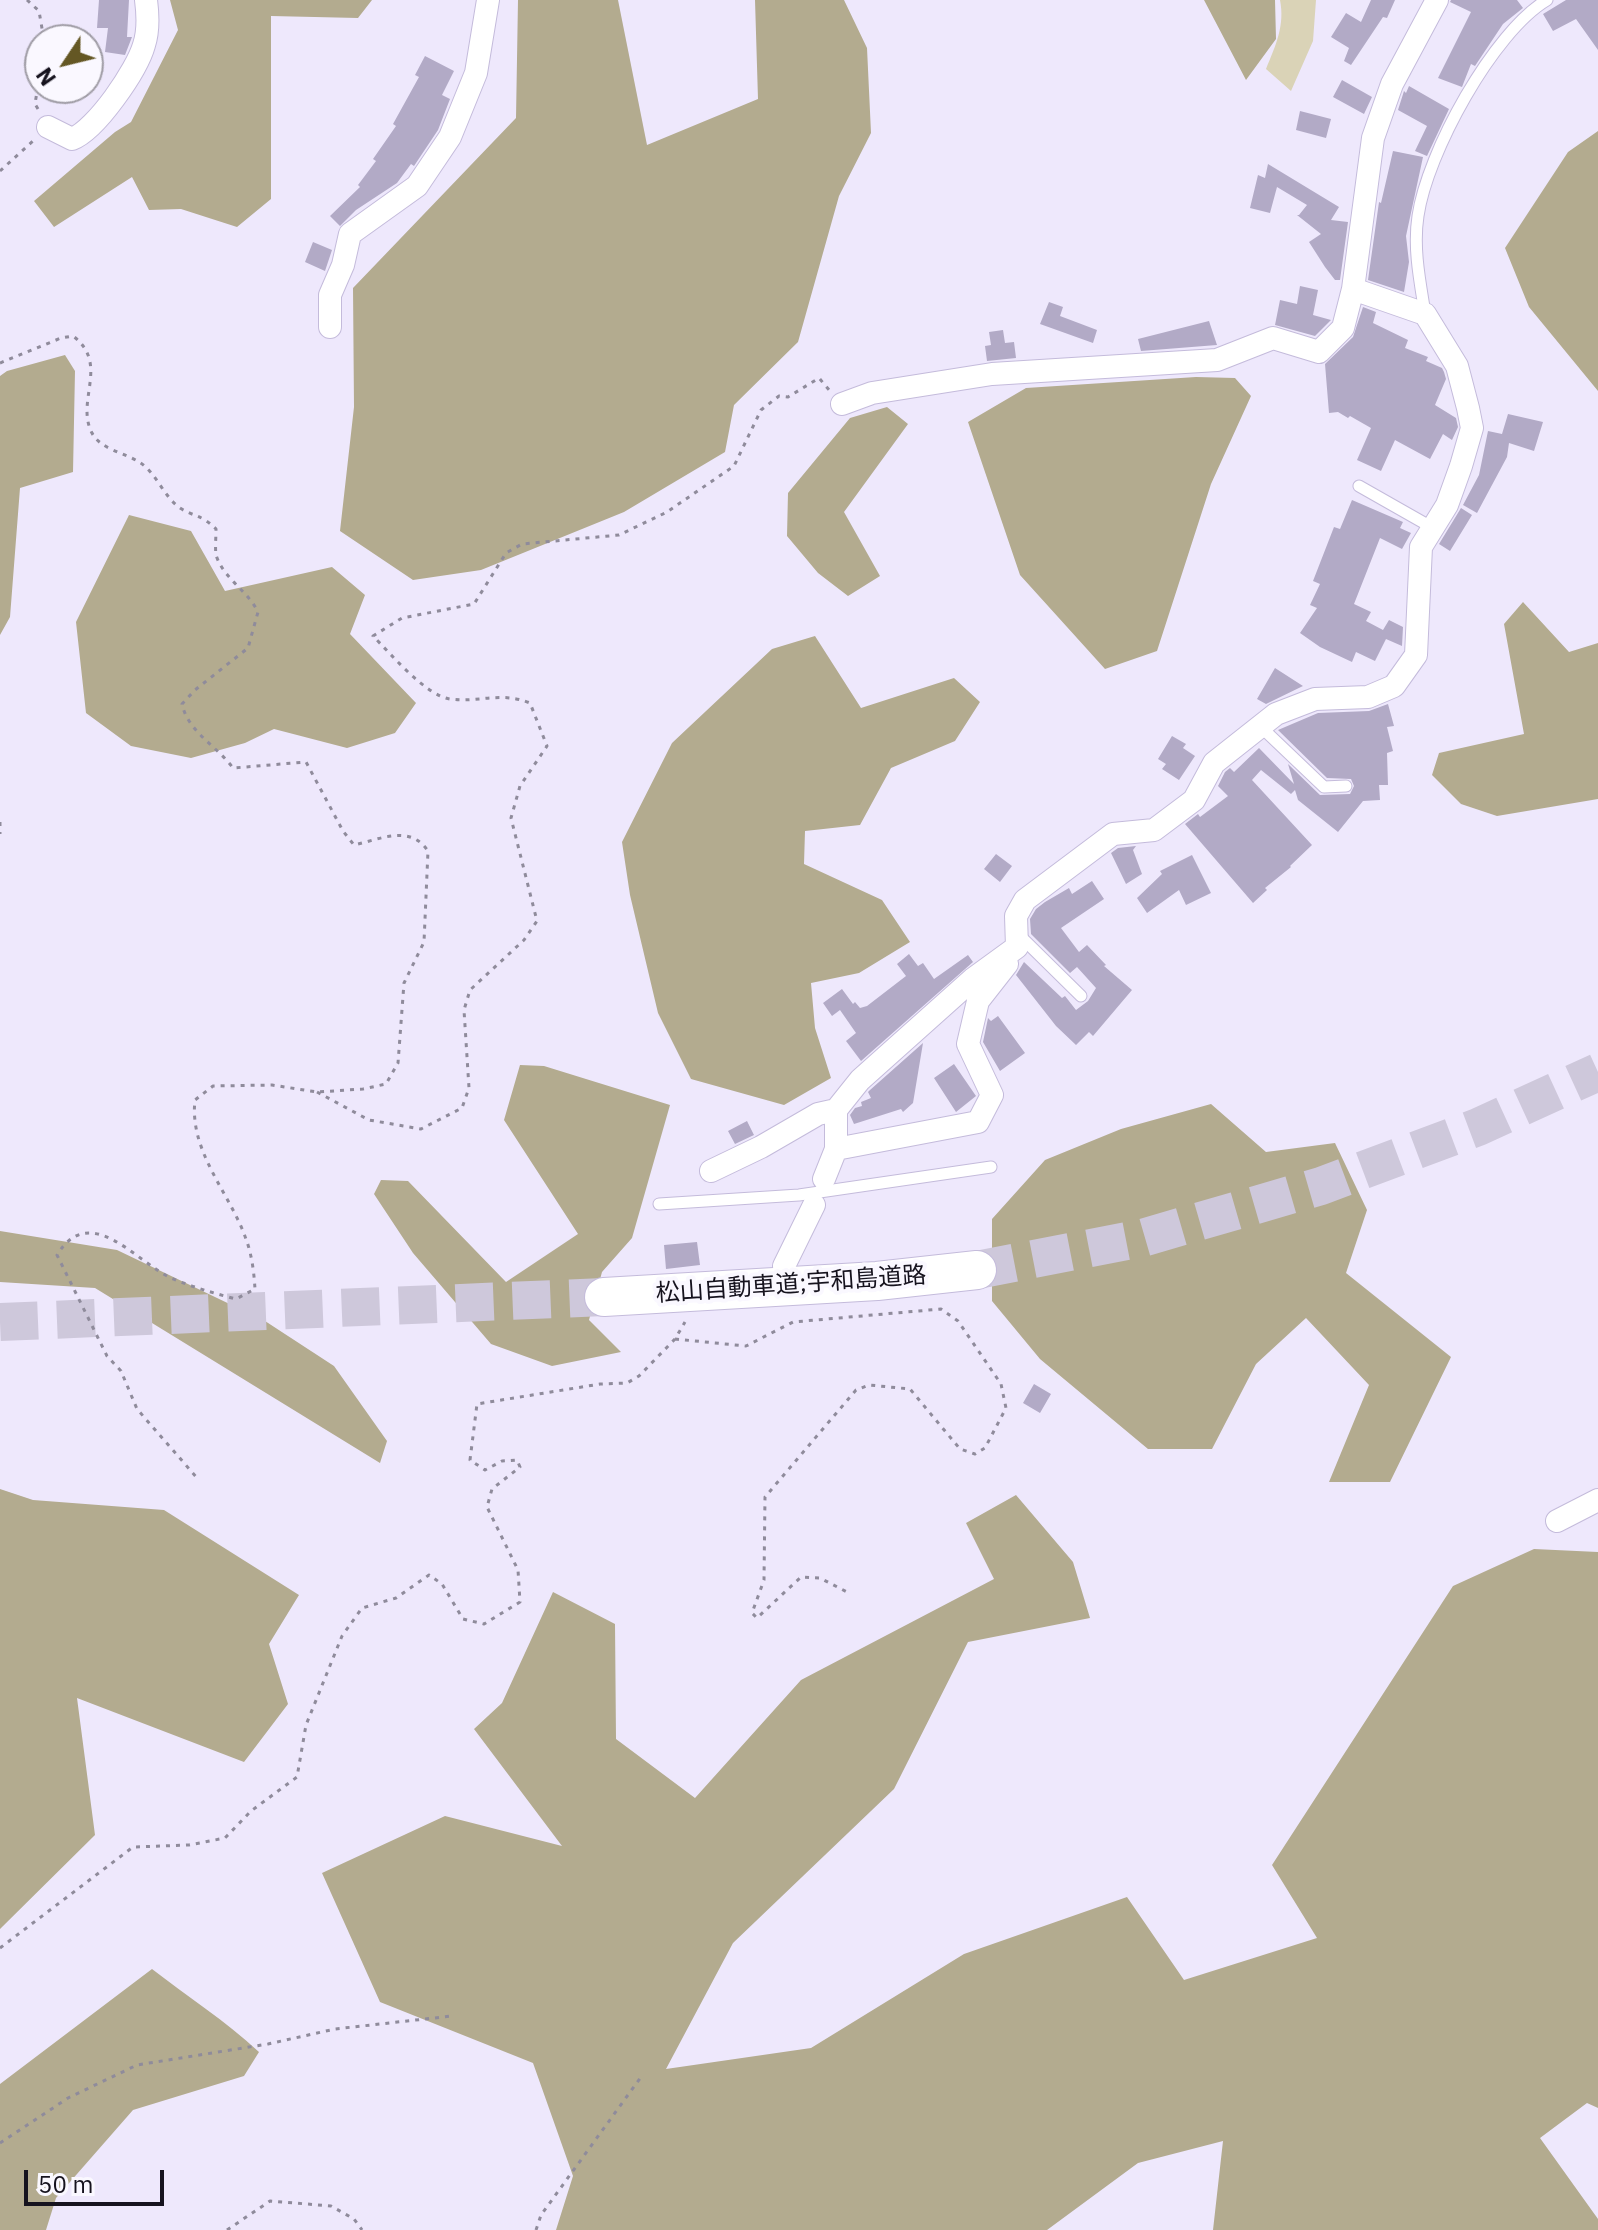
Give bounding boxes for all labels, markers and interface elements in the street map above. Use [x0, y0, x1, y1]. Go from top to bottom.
north arrow [24, 24, 104, 104]
text: N [29, 62, 62, 92]
street label: 松山自動車道;宇和島道路 [655, 1261, 927, 1309]
scale bar [28, 2154, 168, 2204]
text: 50 m [38, 2168, 93, 2200]

